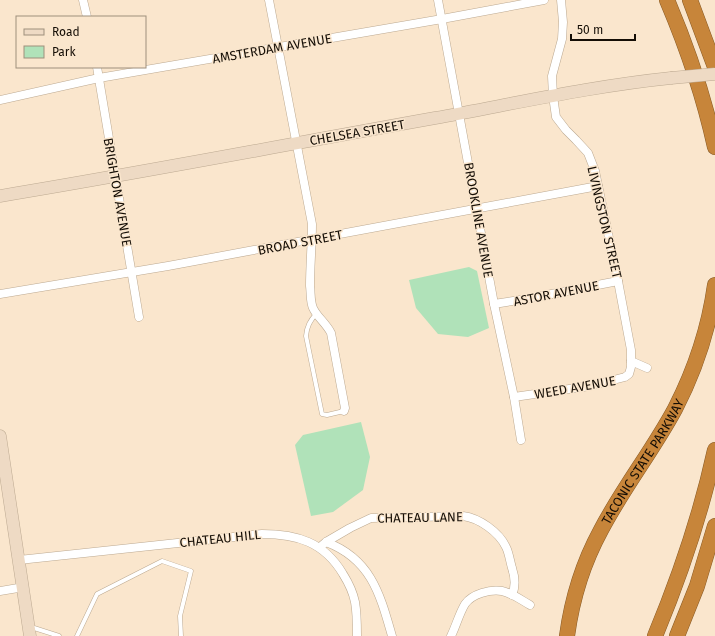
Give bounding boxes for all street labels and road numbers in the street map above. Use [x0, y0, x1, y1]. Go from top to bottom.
street label: AMSTERDAM AVENUE [211, 31, 333, 66]
street label: CHELSEA STREET [308, 117, 406, 148]
street label: BRIGHTON AVENUE [101, 137, 134, 248]
street label: BROOKLINE AVENUE [461, 161, 496, 279]
street label: LIVINGSTON STREET [584, 164, 625, 280]
street label: BROAD STREET [257, 227, 344, 258]
street label: ASTOR AVENUE [512, 278, 600, 309]
street label: WEED AVENUE [533, 373, 617, 402]
street label: TACONIC STATE PARKWAY [599, 396, 687, 527]
street label: CHATEAU LANE [377, 509, 463, 526]
street label: CHATEAU HILL [179, 527, 262, 550]

